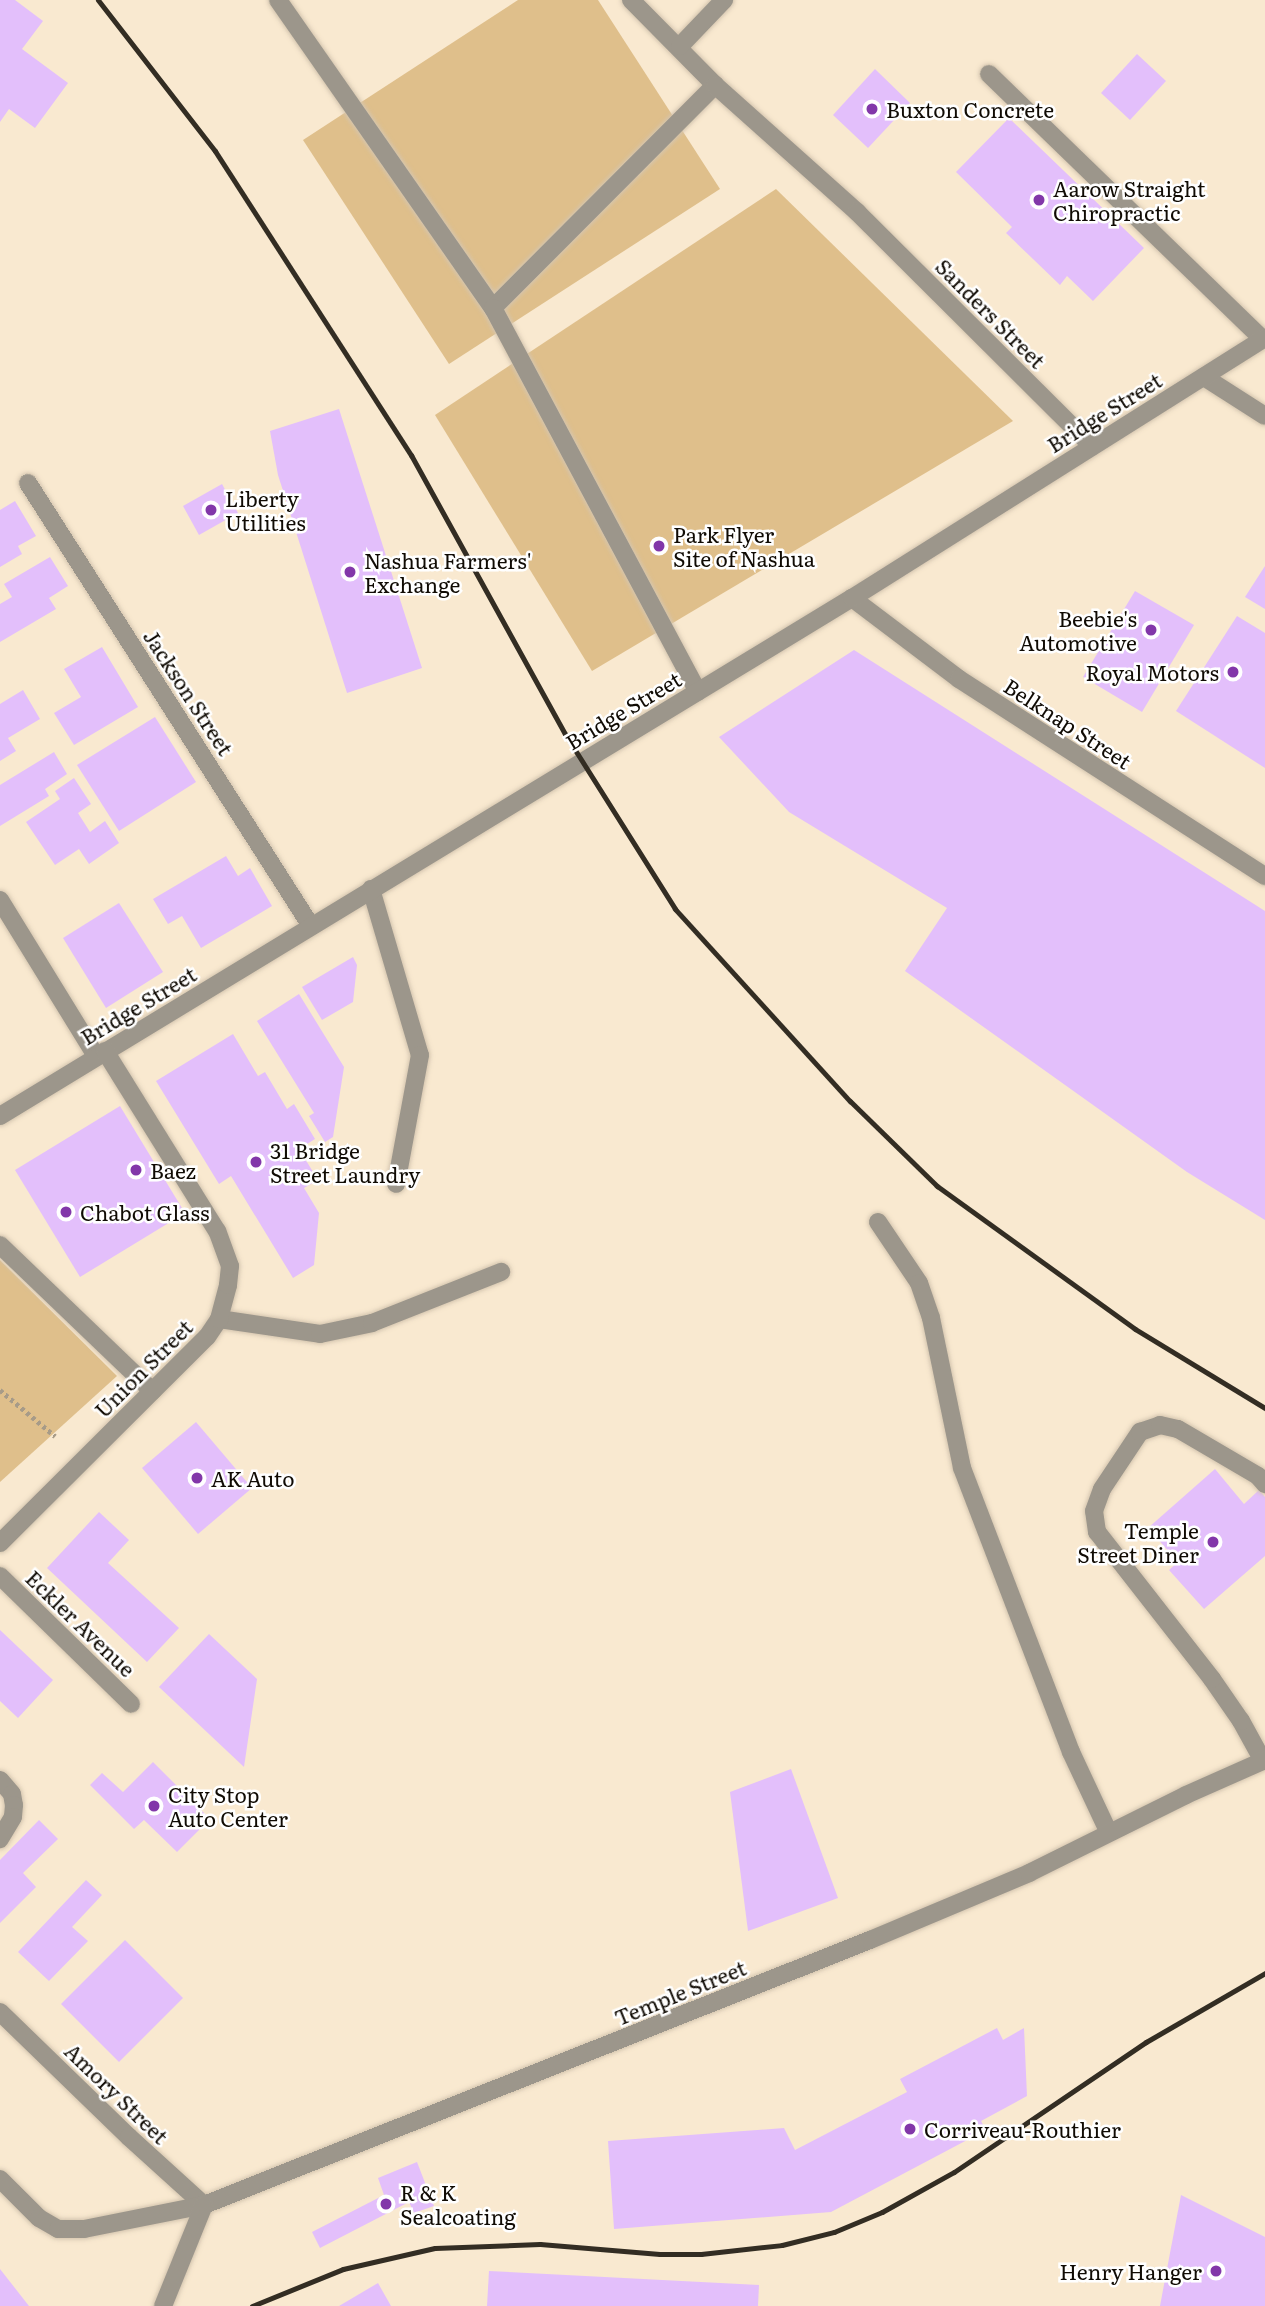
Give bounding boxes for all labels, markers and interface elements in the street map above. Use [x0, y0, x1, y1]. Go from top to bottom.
place label: Buxton Concrete [886, 96, 1054, 122]
marker: Buxton Concrete [864, 101, 880, 117]
place label: Aarow Straight Chiropractic [1053, 175, 1206, 225]
marker: Aarow Straight Chiropractic [1031, 192, 1047, 208]
street label: Sanders Street [931, 253, 1051, 373]
street label: Bridge Street [1042, 367, 1166, 457]
place label: Liberty Utilities [225, 485, 306, 535]
marker: Liberty Utilities [203, 502, 219, 518]
place label: Park Flyer Site of Nashua [673, 521, 815, 571]
marker: Park Flyer Site of Nashua [651, 538, 667, 554]
place label: Nashua Farmers' Exchange [364, 547, 532, 597]
marker: Nashua Farmers' Exchange [342, 564, 358, 580]
place label: Beebie's Automotive [1019, 605, 1137, 655]
marker: Beebie's Automotive [1143, 622, 1159, 638]
street label: Jackson Street [139, 624, 239, 760]
place label: Royal Motors [1086, 659, 1219, 685]
marker: Royal Motors [1225, 664, 1241, 680]
street label: Bridge Street [561, 666, 685, 754]
street label: Belknap Street [1000, 673, 1136, 773]
street label: Bridge Street [76, 961, 200, 1049]
place label: 31 Bridge Street Laundry [270, 1137, 420, 1187]
marker: 31 Bridge Street Laundry [248, 1154, 264, 1170]
place label: Baez [150, 1157, 196, 1183]
marker: Baez [128, 1162, 144, 1178]
place label: Chabot Glass [80, 1199, 209, 1225]
marker: Chabot Glass [58, 1204, 74, 1220]
street label: Union Street [89, 1314, 197, 1422]
place label: AK Auto [211, 1465, 294, 1491]
marker: AK Auto [189, 1470, 205, 1486]
place label: Temple Street Diner [1077, 1517, 1199, 1567]
marker: Temple Street Diner [1205, 1534, 1221, 1550]
street label: Eckler Avenue [21, 1565, 141, 1681]
place label: City Stop Auto Center [168, 1781, 288, 1831]
marker: City Stop Auto Center [146, 1798, 162, 1814]
street label: Temple Street [611, 1954, 749, 2030]
street label: Amory Street [60, 2038, 174, 2148]
place label: Corriveau-Routhier [924, 2116, 1121, 2142]
marker: Corriveau-Routhier [902, 2121, 918, 2137]
place label: R & K Sealcoating [400, 2179, 516, 2229]
marker: R & K Sealcoating [378, 2196, 394, 2212]
place label: Henry Hanger [1059, 2258, 1202, 2284]
marker: Henry Hanger [1208, 2263, 1224, 2279]

